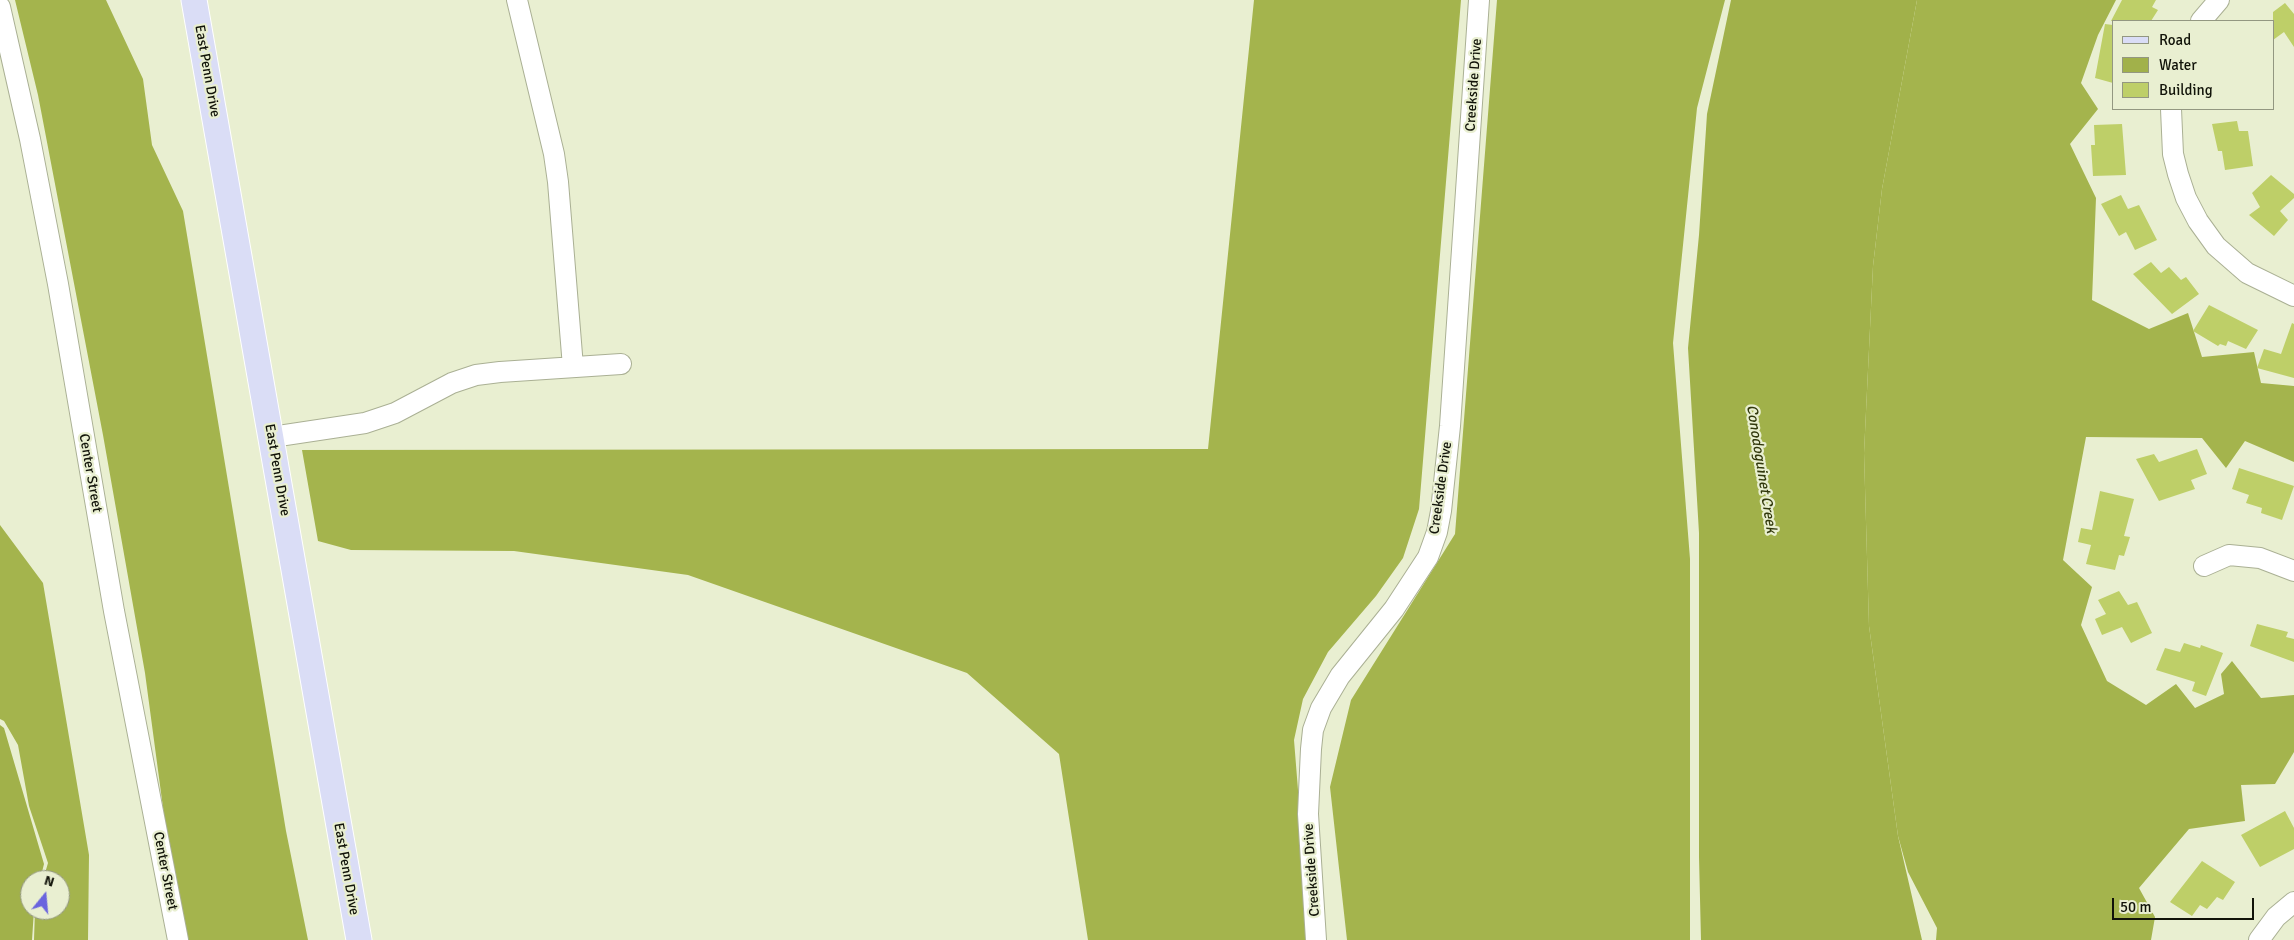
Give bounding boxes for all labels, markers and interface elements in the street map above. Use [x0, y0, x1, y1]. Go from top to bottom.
legend [2112, 20, 2274, 110]
street label: East Penn Drive [191, 24, 223, 118]
text: Road [2159, 31, 2191, 49]
street label: Creekside Drive [1462, 38, 1486, 132]
text: Water [2159, 56, 2197, 74]
text: Building [2159, 81, 2213, 99]
water label: Conodoguinet Creek [1742, 404, 1780, 534]
street label: East Penn Drive [261, 423, 293, 517]
street label: Center Street [75, 432, 105, 514]
street label: Creekside Drive [1426, 441, 1456, 535]
street label: East Penn Drive [330, 822, 362, 916]
street label: Creekside Drive [1300, 823, 1324, 917]
street label: Center Street [149, 830, 181, 912]
north arrow [20, 870, 70, 920]
text: N [42, 872, 56, 891]
scale bar [2114, 888, 2256, 920]
text: 50 m [2120, 898, 2151, 916]

